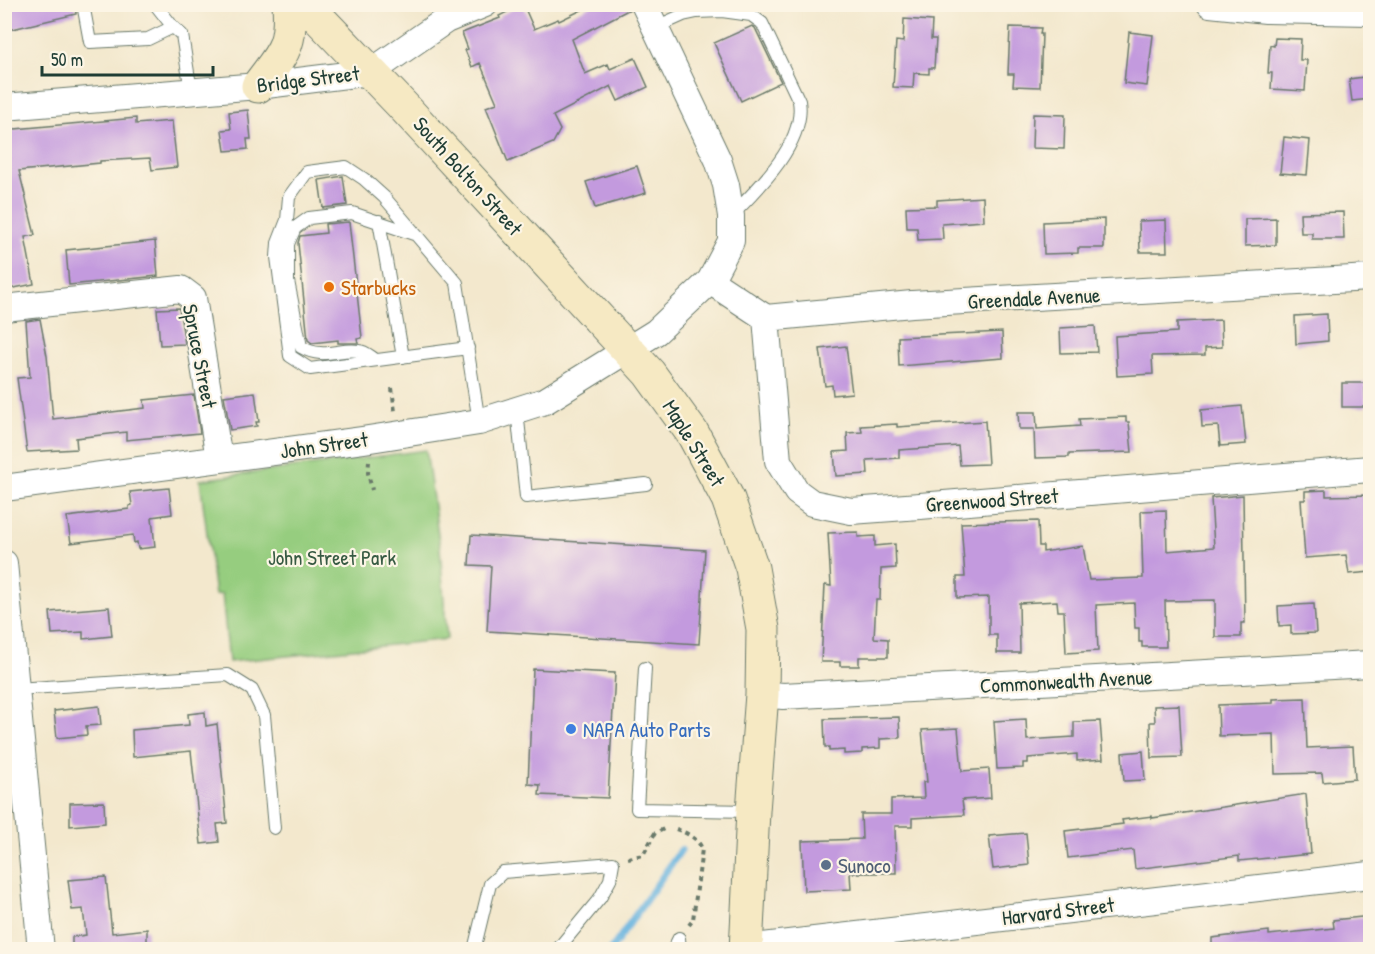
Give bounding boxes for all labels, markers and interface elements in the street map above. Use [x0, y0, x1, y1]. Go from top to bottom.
scale bar [42, 39, 213, 77]
text: 50 m [51, 47, 83, 72]
street label: Bridge Street [255, 58, 362, 100]
street label: South Bolton Street [407, 110, 530, 242]
place label: Starbucks [341, 273, 416, 302]
marker: Starbucks [322, 280, 336, 294]
street label: Greendale Avenue [967, 280, 1101, 316]
street label: Spruce Street [176, 302, 224, 411]
street label: Maple Street [656, 394, 733, 493]
street label: John Street [278, 424, 370, 466]
street label: Greenwood Street [925, 481, 1060, 519]
park label: John Street Park [268, 543, 396, 572]
street label: Commonwealth Avenue [979, 662, 1153, 700]
place label: NAPA Auto Parts [583, 715, 711, 744]
marker: NAPA Auto Parts [564, 722, 578, 736]
place label: Sunoco [838, 851, 891, 880]
marker: Sunoco [819, 858, 833, 872]
street label: Harvard Street [1000, 890, 1116, 932]

